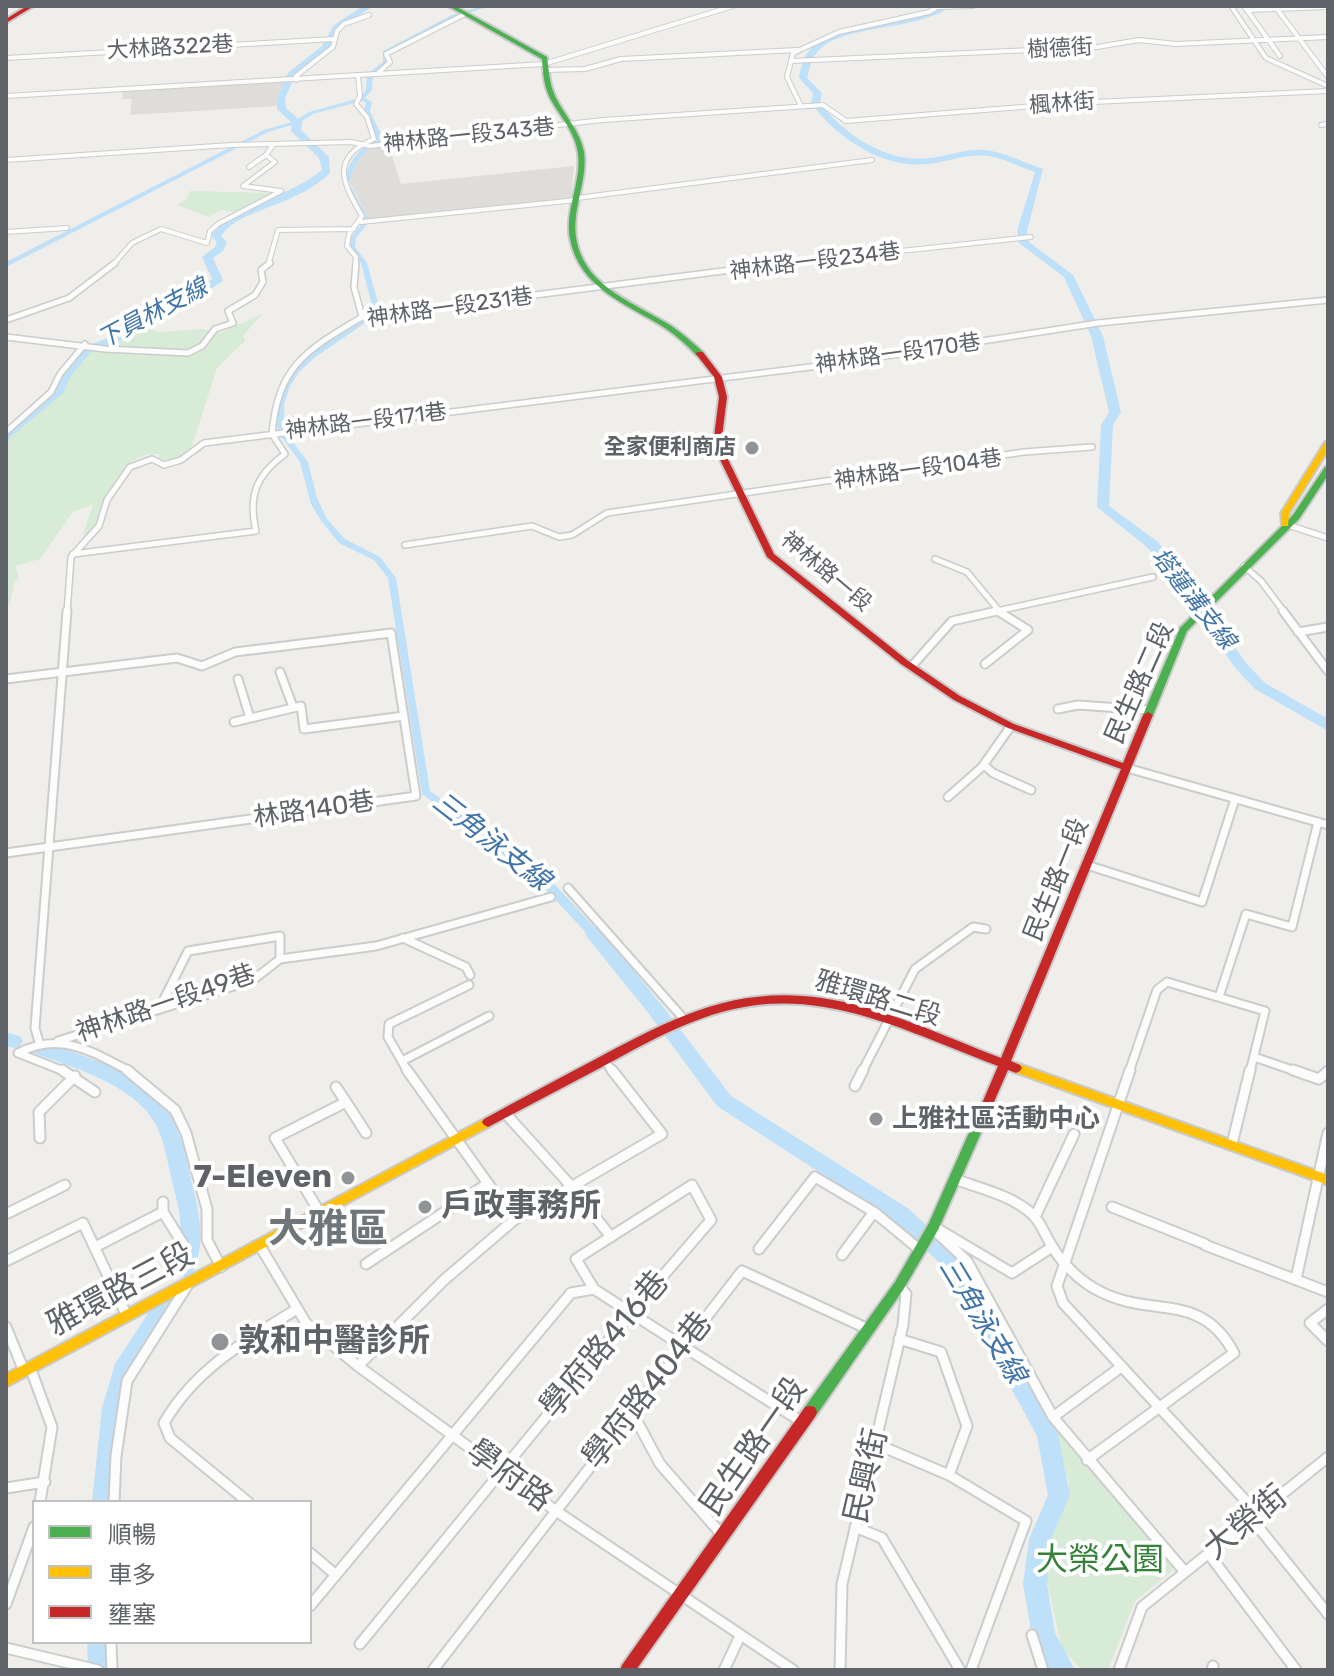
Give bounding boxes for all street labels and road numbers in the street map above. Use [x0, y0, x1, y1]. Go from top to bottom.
street label: 大林路322巷 [106, 31, 234, 65]
street label: 樹德街 [1026, 34, 1094, 64]
street label: 楓林街 [1028, 89, 1096, 119]
street label: 神林路一段343巷 [382, 114, 556, 158]
street label: 神林路一段234巷 [728, 238, 902, 286]
street label: 神林路一段231巷 [365, 283, 535, 333]
street label: 神林路一段170巷 [814, 329, 982, 379]
street label: 神林路一段171巷 [284, 399, 448, 445]
street label: 神林路一段104巷 [832, 445, 1004, 495]
street label: 神林路一段 [775, 527, 877, 617]
street label: 民生路二段 [1099, 617, 1181, 749]
street label: 林路140巷 [252, 786, 376, 834]
street label: 民生路一段 [1018, 814, 1096, 946]
street label: 神林路一段49巷 [72, 959, 260, 1049]
street label: 雅環路二段 [811, 965, 945, 1033]
street label: 雅環路三段 [41, 1235, 201, 1345]
street label: 學府路416巷 [532, 1264, 678, 1426]
street label: 學府路404巷 [575, 1305, 721, 1477]
street label: 民生路一段 [692, 1370, 816, 1524]
street label: 民興街 [837, 1425, 897, 1527]
street label: 學府路 [459, 1432, 559, 1520]
street label: 大榮街 [1197, 1478, 1295, 1568]

